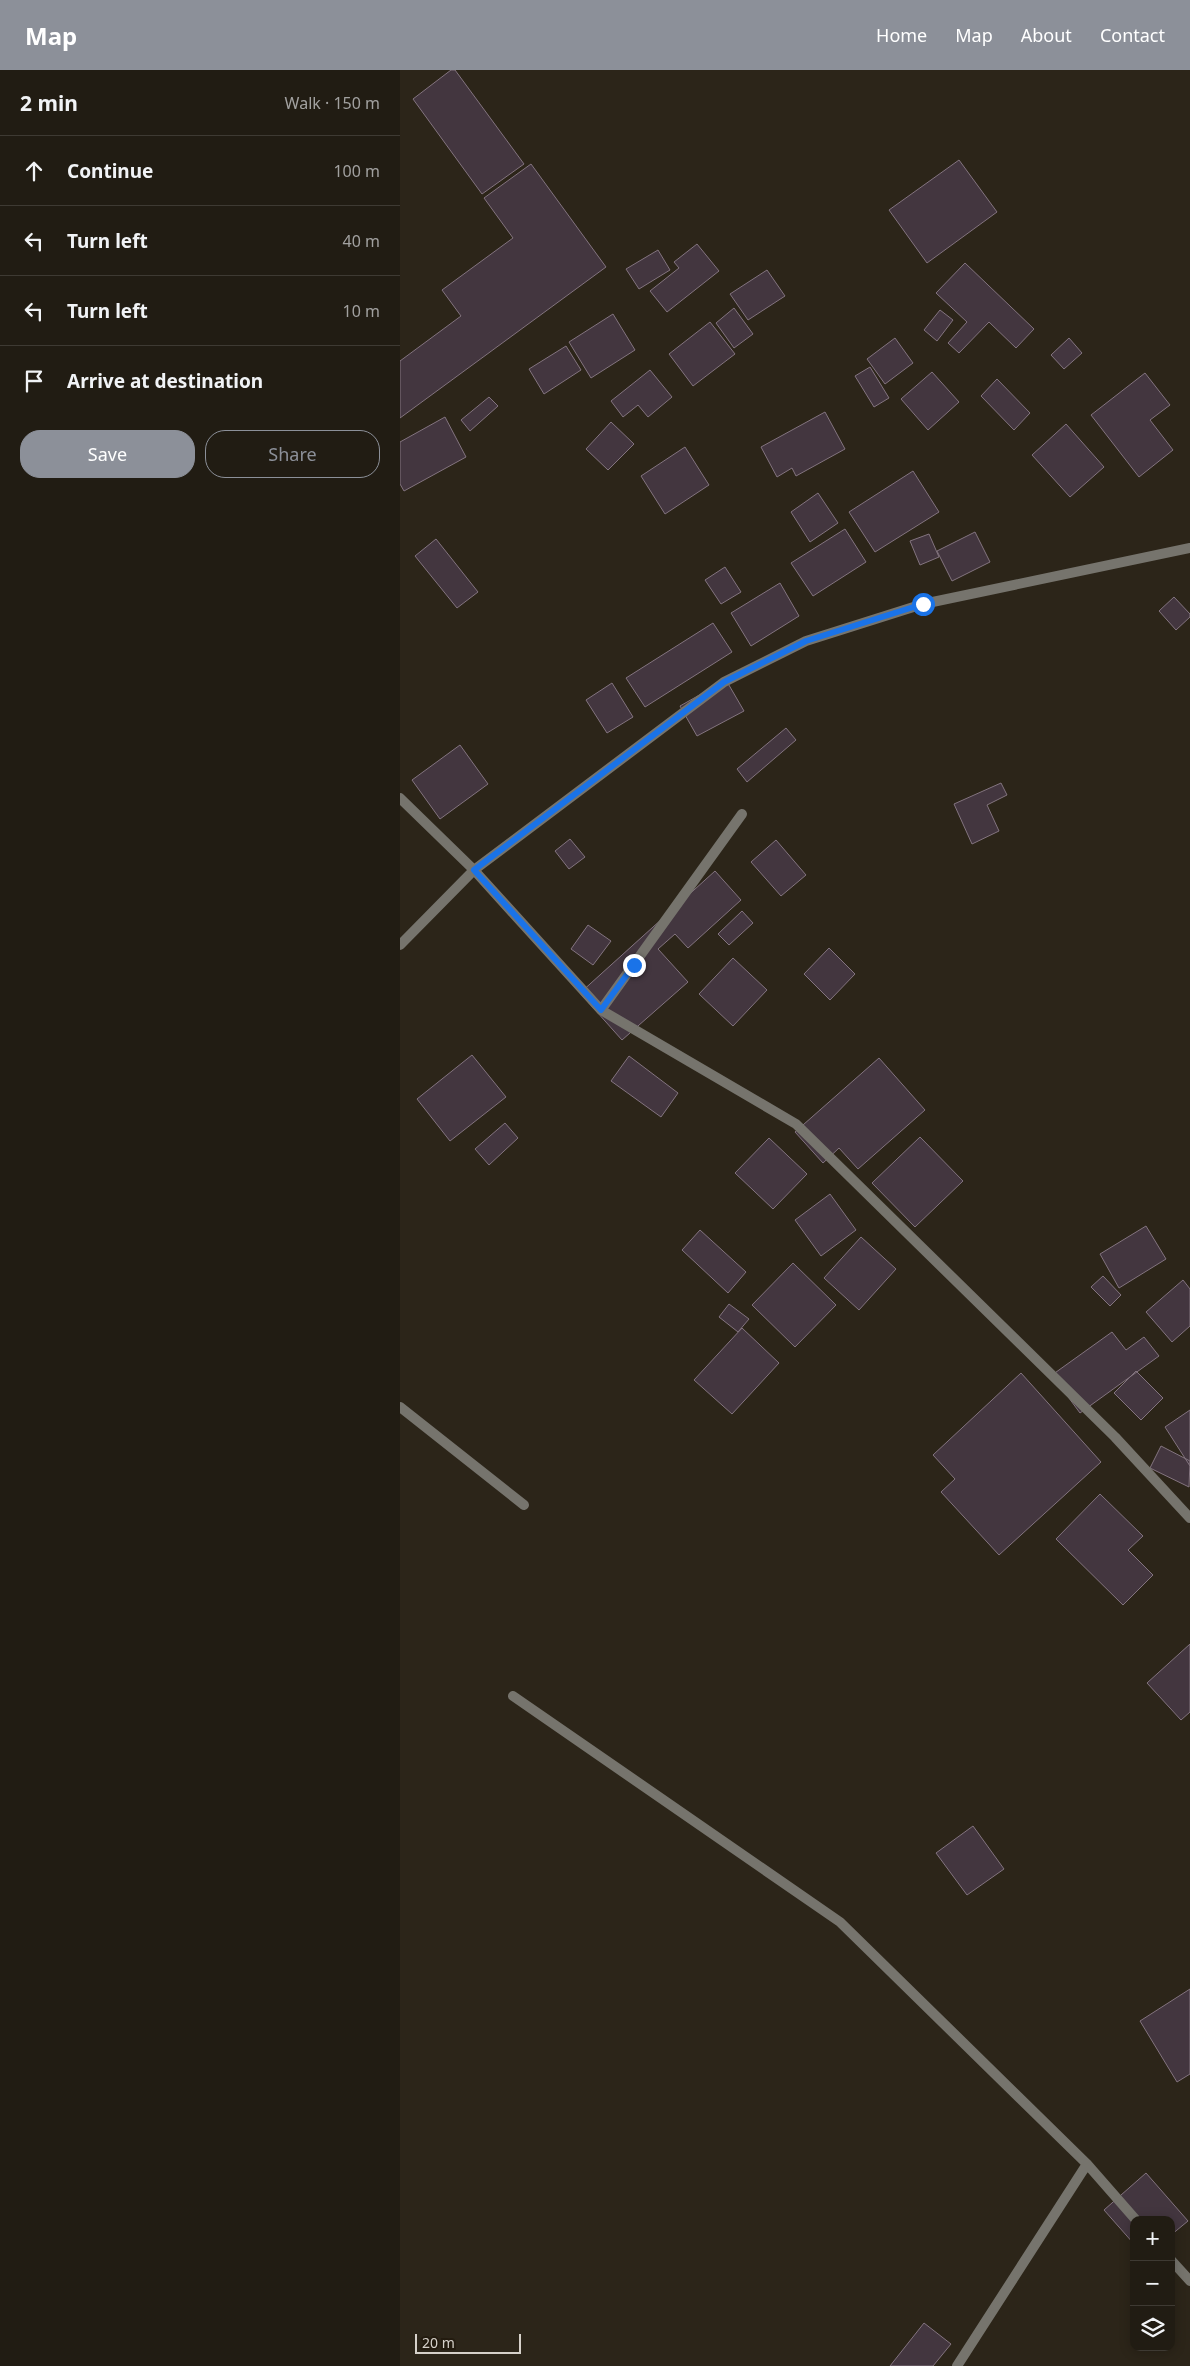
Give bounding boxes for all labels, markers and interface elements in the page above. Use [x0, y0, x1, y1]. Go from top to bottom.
text: Map [25, 19, 77, 52]
text: Home [876, 23, 927, 47]
text: Map [955, 23, 993, 47]
text: About [1021, 23, 1072, 47]
text: Contact [1100, 23, 1165, 47]
text: 2 min [20, 89, 78, 117]
text: Walk · 150 m [285, 92, 380, 114]
icon: ahead [20, 157, 48, 185]
text: Continue [67, 158, 153, 184]
text: 100 m [333, 160, 380, 182]
icon: left [20, 227, 48, 255]
text: Turn left [67, 228, 148, 254]
text: 40 m [343, 230, 380, 252]
icon: left [20, 297, 48, 325]
text: Turn left [67, 298, 148, 324]
text: 10 m [343, 300, 380, 322]
icon: arrive [20, 367, 48, 395]
text: Arrive at destination [67, 368, 263, 394]
button: Save [20, 430, 195, 478]
button: Share [205, 430, 380, 478]
route start [912, 593, 935, 616]
route end [623, 954, 646, 977]
map controls [1130, 2216, 1175, 2351]
button: + [1130, 2216, 1175, 2261]
button: − [1130, 2261, 1175, 2306]
button: layers [1130, 2306, 1175, 2351]
scale bar [415, 2331, 521, 2354]
text: 20 m [422, 2333, 455, 2352]

